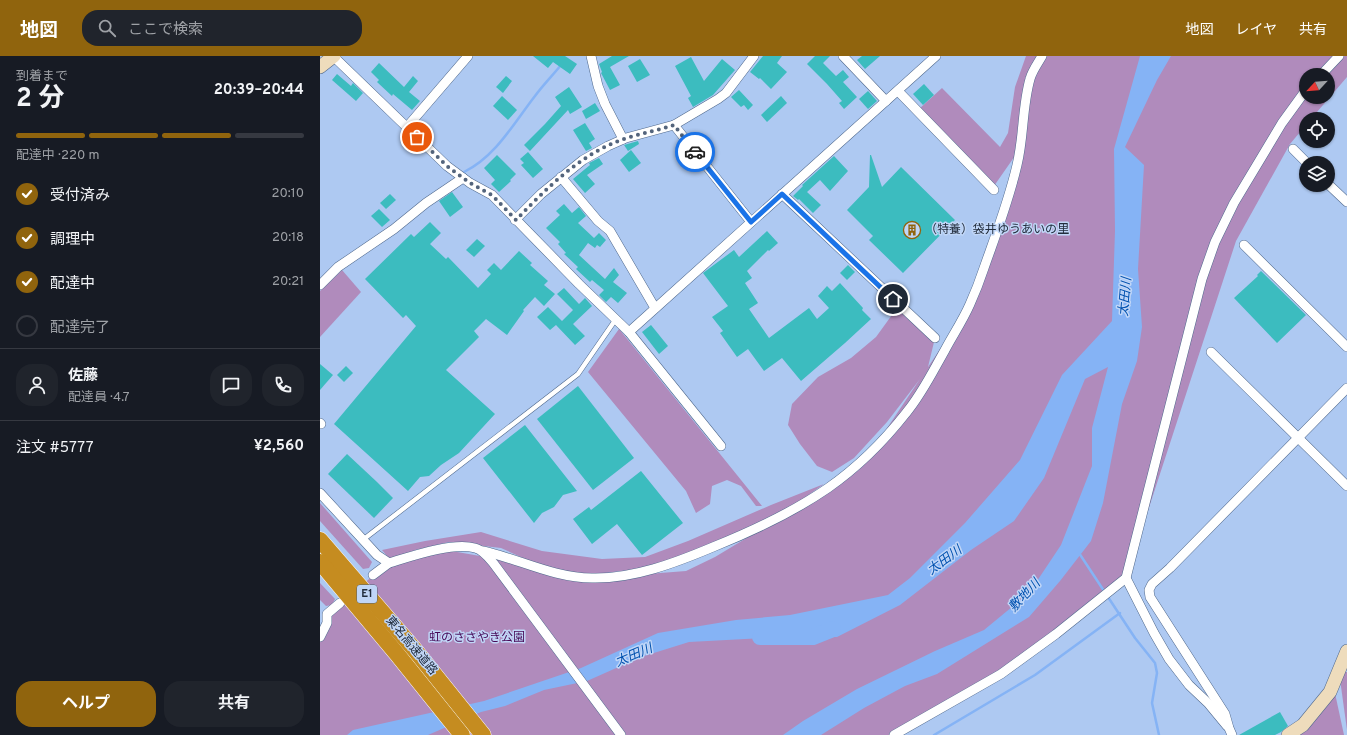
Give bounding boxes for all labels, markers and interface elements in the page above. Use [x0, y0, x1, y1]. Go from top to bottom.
search box [82, 10, 362, 46]
icon: search [96, 17, 118, 39]
text: 地図 [20, 19, 58, 43]
text: ここで検索 [128, 21, 203, 40]
text: 地図 [1185, 22, 1213, 39]
text: レイヤ [1235, 22, 1277, 39]
text: 共有 [1299, 22, 1327, 39]
north arrow [1299, 68, 1335, 104]
map controls [1299, 68, 1335, 192]
text: 到着まで [16, 69, 68, 85]
text: 20:39–20:44 [214, 81, 304, 100]
text: 2 分 [16, 83, 64, 116]
button: locate [1299, 112, 1335, 148]
pin [400, 120, 434, 154]
icon: bag [406, 126, 428, 148]
courier [675, 132, 715, 172]
icon: car [684, 141, 706, 163]
text: 配達中 · 220 m [16, 148, 99, 164]
button: layers [1299, 156, 1335, 192]
icon: check [16, 183, 38, 205]
text: 20:10 [272, 186, 304, 202]
text: 受付済み [50, 187, 110, 206]
building icon: （特養）袋井ゆうあいの里 [902, 220, 922, 240]
place label: （特養）袋井ゆうあいの里 [925, 222, 1069, 238]
icon: check [16, 227, 38, 249]
text: 20:18 [272, 230, 304, 246]
text: 調理中 [50, 231, 95, 250]
icon: check [16, 271, 38, 293]
text: 20:21 [272, 274, 304, 290]
text: 配達中 [50, 275, 95, 294]
water label: 太田川 [1116, 275, 1136, 317]
pin [876, 282, 910, 316]
icon: home [882, 288, 904, 310]
text: 配達完了 [50, 319, 110, 338]
button: person [16, 364, 58, 406]
button: chat [210, 364, 252, 406]
button: phone [262, 364, 304, 406]
text: 佐藤 [68, 367, 98, 386]
text: 配達員 · 4.7 [68, 390, 130, 406]
text: ¥2,560 [254, 437, 304, 456]
text: 注文 #5777 [16, 439, 93, 458]
water label: 太田川 [925, 542, 967, 579]
water label: 敷地川 [1006, 575, 1046, 616]
road number: E1 [357, 585, 377, 603]
street label: 東名高速道路 [382, 613, 440, 679]
park label: 虹のささやき公園 [429, 630, 525, 646]
water label: 太田川 [613, 640, 657, 671]
button: ヘルプ [16, 681, 156, 727]
button: 共有 [164, 681, 304, 727]

